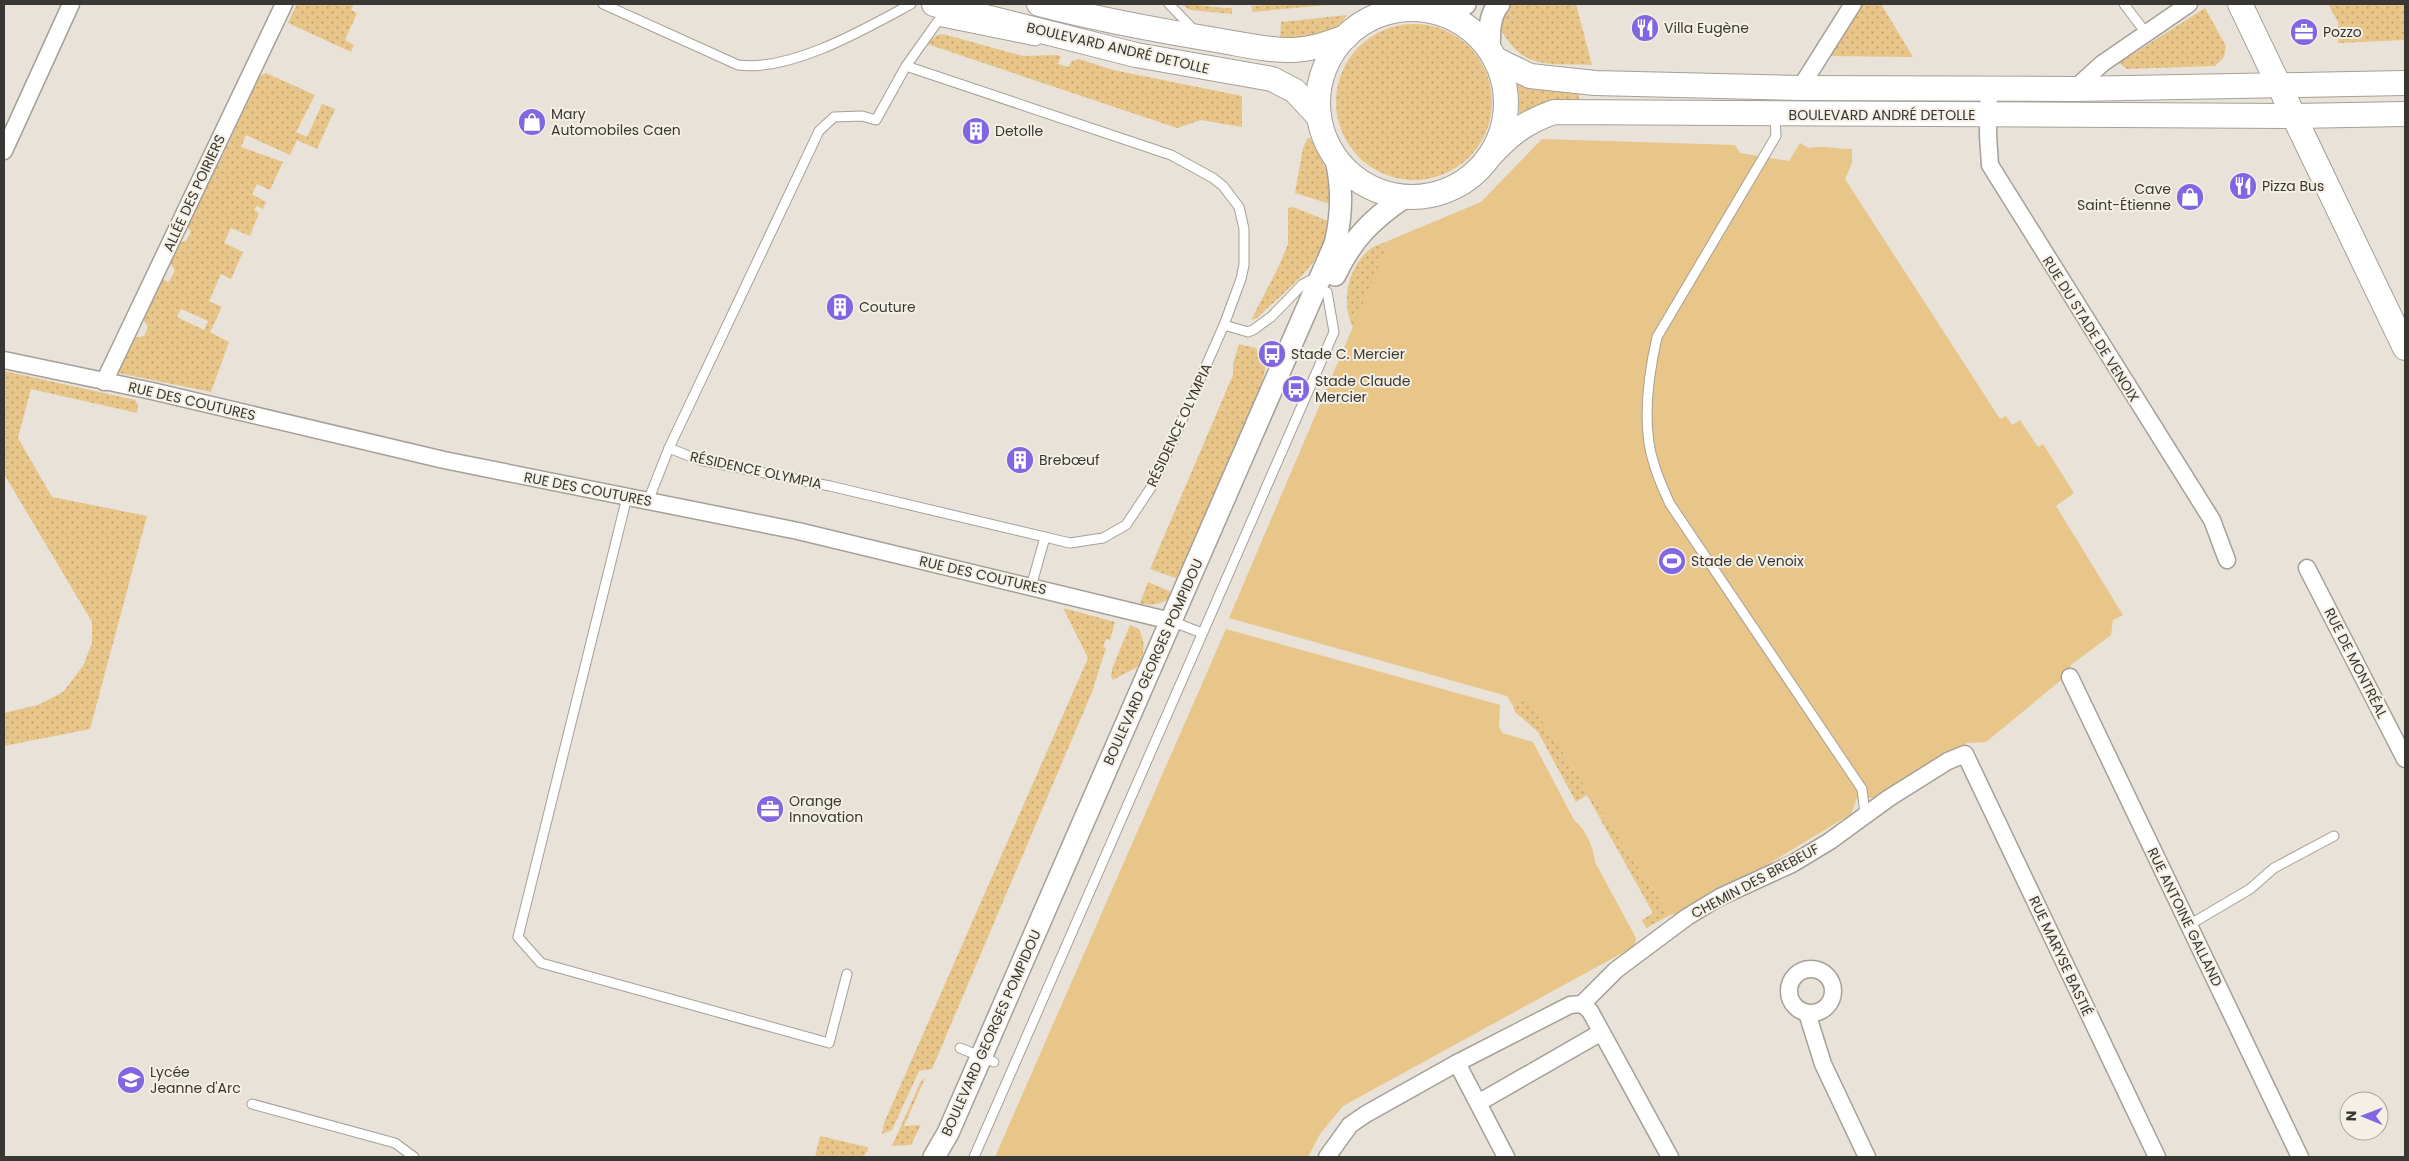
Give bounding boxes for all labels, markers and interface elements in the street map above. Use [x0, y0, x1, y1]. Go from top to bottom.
restaurant icon: Villa Eugène [1630, 13, 1660, 43]
street label: BOULEVARD ANDRÉ DETOLLE [1025, 17, 1211, 79]
office icon: Pozzo [2289, 17, 2319, 47]
place label: Villa Eugène [1664, 18, 1749, 38]
place label: Pozzo [2323, 22, 2362, 42]
place label: Mary Automobiles Caen [551, 104, 681, 140]
street label: BOULEVARD ANDRÉ DETOLLE [1789, 105, 1975, 125]
shop icon: Mary Automobiles Caen [517, 107, 547, 137]
building icon: Detolle [961, 116, 991, 146]
place label: Detolle [995, 121, 1044, 141]
street label: ALLÉE DES POIRIERS [158, 131, 230, 255]
restaurant icon: Pizza Bus [2228, 171, 2258, 201]
place label: Pizza Bus [2262, 176, 2324, 196]
place label: Cave Saint-Étienne [2077, 179, 2171, 215]
shop icon: Cave Saint-Étienne [2175, 182, 2205, 212]
street label: RUE DU STADE DE VENOIX [2038, 252, 2144, 406]
building icon: Couture [825, 292, 855, 322]
place label: Couture [859, 297, 916, 317]
bus stop icon: Stade C. Mercier [1257, 339, 1287, 369]
place label: Stade C. Mercier [1291, 344, 1405, 364]
street label: RÉSIDENCE OLYMPIA [1142, 360, 1216, 490]
place label: Stade Claude Mercier [1315, 371, 1411, 407]
bus stop icon: Stade Claude Mercier [1281, 374, 1311, 404]
street label: RUE DES COUTURES [126, 377, 258, 425]
building icon: Brebœuf [1005, 445, 1035, 475]
street label: RÉSIDENCE OLYMPIA [688, 446, 824, 494]
place label: Brebœuf [1039, 450, 1100, 470]
street label: RUE DES COUTURES [522, 467, 654, 511]
sports icon: Stade de Venoix [1657, 546, 1687, 576]
street label: RUE DES COUTURES [917, 551, 1049, 599]
place label: Stade de Venoix [1691, 551, 1804, 571]
street label: BOULEVARD GEORGES POMPIDOU [1098, 556, 1208, 768]
street label: RUE DE MONTRÉAL [2320, 604, 2392, 722]
place label: Orange Innovation [789, 791, 863, 827]
office icon: Orange Innovation [755, 794, 785, 824]
street label: CHEMIN DES BREBEUF [1687, 839, 1823, 923]
street label: RUE ANTOINE GALLAND [2143, 844, 2227, 990]
street label: RUE MARYSE BASTIÉ [2024, 893, 2098, 1019]
street label: BOULEVARD GEORGES POMPIDOU [936, 927, 1046, 1139]
place label: Lycée Jeanne d'Arc [150, 1062, 241, 1098]
school or university icon: Lycée Jeanne d'Arc [116, 1065, 146, 1095]
north arrow [2339, 1091, 2389, 1141]
text: N [2341, 1110, 2361, 1121]

